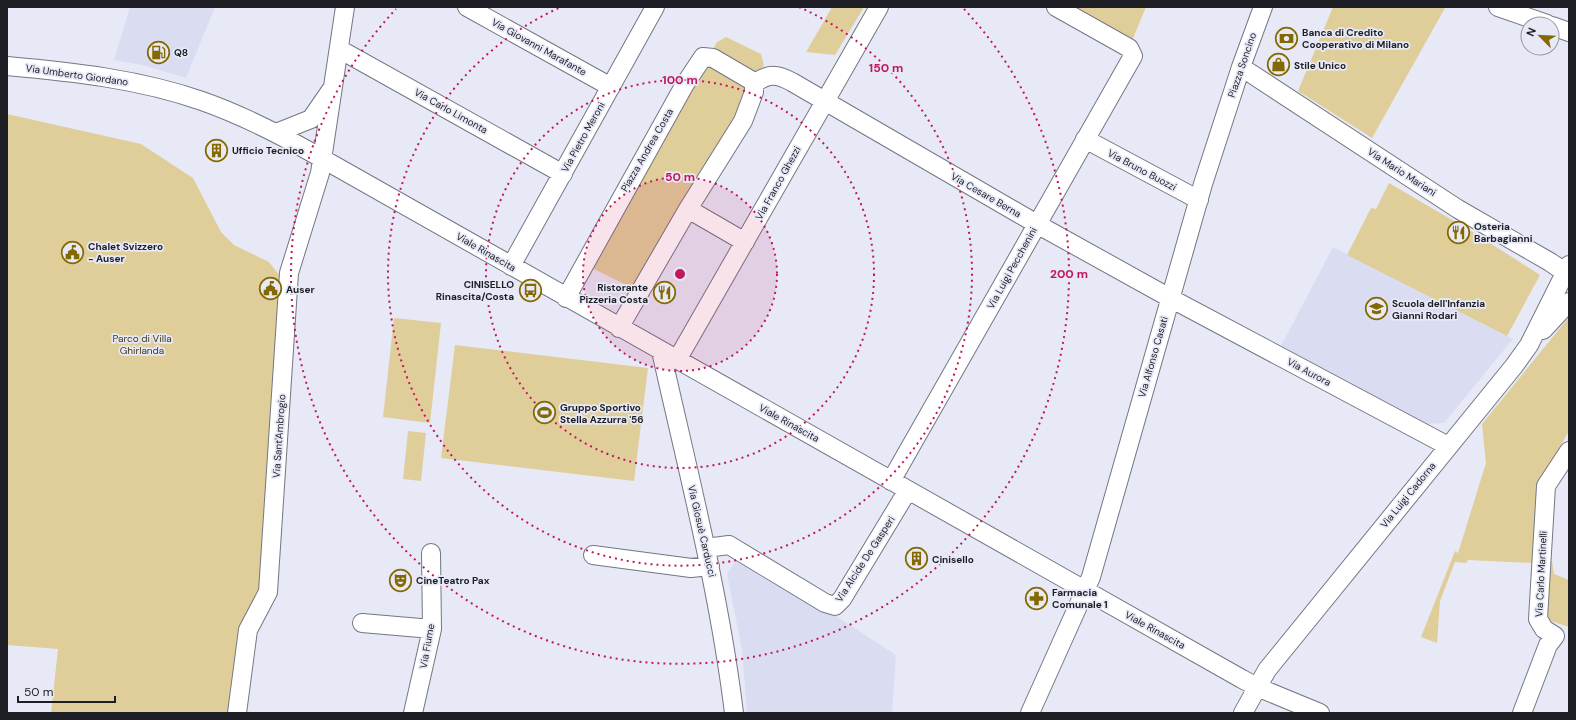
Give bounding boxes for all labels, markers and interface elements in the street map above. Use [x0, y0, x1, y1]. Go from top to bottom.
street label: Via Giovanni Marafante [489, 15, 589, 79]
north arrow [1520, 16, 1560, 56]
bank icon: Banca di Credito Cooperativo di Milano [1274, 25, 1300, 51]
text: N [1523, 25, 1539, 38]
place label: Banca di Credito Cooperativo di Milano [1302, 26, 1409, 51]
street label: Piazza Soncino [1225, 31, 1259, 99]
fuel station icon: Q8 [145, 39, 171, 65]
place label: Q8 [174, 46, 188, 59]
shop icon: Stile Unico [1265, 52, 1291, 78]
place label: Stile Unico [1294, 59, 1346, 72]
text: 150 m [869, 60, 903, 76]
street label: Via Umberto Giordano [25, 61, 129, 89]
text: 100 m [662, 72, 698, 88]
street label: Via Carlo Limonta [412, 85, 490, 137]
street label: Via Pietro Meroni [558, 99, 608, 175]
street label: Piazza Andrea Costa [618, 106, 676, 194]
building icon: Ufficio Tecnico [204, 137, 230, 163]
place label: Ufficio Tecnico [232, 144, 304, 157]
street label: Via Franco Ghezzi [752, 144, 804, 222]
street label: Via Mario Mariani [1365, 145, 1439, 199]
street label: Via Bruno Buozzi [1105, 146, 1179, 194]
text: 50 m [665, 169, 695, 185]
street label: Via Cesare Berna [949, 170, 1023, 220]
restaurant icon: Osteria Barbagianni [1446, 219, 1472, 245]
place label: Osteria Barbagianni [1474, 220, 1533, 245]
street label: Via Luigi Pecchenini [984, 225, 1040, 311]
street label: Viale Rinascita [454, 230, 518, 274]
public building icon: Chalet Svizzero - Auser [60, 239, 86, 265]
place label: Chalet Svizzero - Auser [88, 240, 163, 265]
text: 200 m [1050, 266, 1088, 282]
centre of rings [673, 267, 687, 281]
public building icon: Auser [258, 276, 284, 302]
bus stop icon: CINISELLO Rinascita/Costa [517, 277, 543, 303]
place label: CINISELLO Rinascita/Costa [436, 278, 514, 303]
restaurant icon: Ristorante Pizzeria Costa [651, 280, 677, 306]
place label: Ristorante Pizzeria Costa [579, 281, 648, 306]
place label: Auser [286, 283, 315, 296]
school or university icon: Scuola dell'Infanzia Gianni Rodari [1364, 296, 1390, 322]
place label: Scuola dell'Infanzia Gianni Rodari [1392, 297, 1485, 322]
street label: Via Alfonso Casati [1135, 315, 1171, 399]
park label: Parco di Villa Ghirlanda [112, 332, 172, 357]
street label: Via Aurora [1285, 355, 1333, 389]
street label: Via Sant'Ambrogio [270, 394, 288, 478]
sports icon: Gruppo Sportivo Stella Azzurra '56 [532, 400, 558, 426]
place label: Gruppo Sportivo Stella Azzurra '56 [560, 401, 643, 426]
street label: Viale Rinascita [756, 401, 822, 445]
street label: Via Luigi Cadorna [1377, 459, 1439, 531]
street label: Via Giosuè Carducci [685, 484, 719, 578]
street label: Via Alcide De Gasperi [832, 513, 898, 605]
street label: Via Carlo Martinelli [1532, 530, 1550, 618]
building icon: Cinisello [904, 546, 930, 572]
place label: Cinisello [932, 553, 974, 566]
theatre icon: CineTeatro Pax [388, 567, 414, 593]
place label: CineTeatro Pax [416, 574, 490, 587]
pharmacy icon: Farmacia Comunale 1 [1024, 585, 1050, 611]
place label: Farmacia Comunale 1 [1052, 586, 1108, 611]
street label: Viale Rinascita [1122, 608, 1188, 652]
street label: Via Fiume [417, 622, 437, 669]
scale bar [18, 678, 115, 704]
text: 50 m [24, 684, 53, 700]

